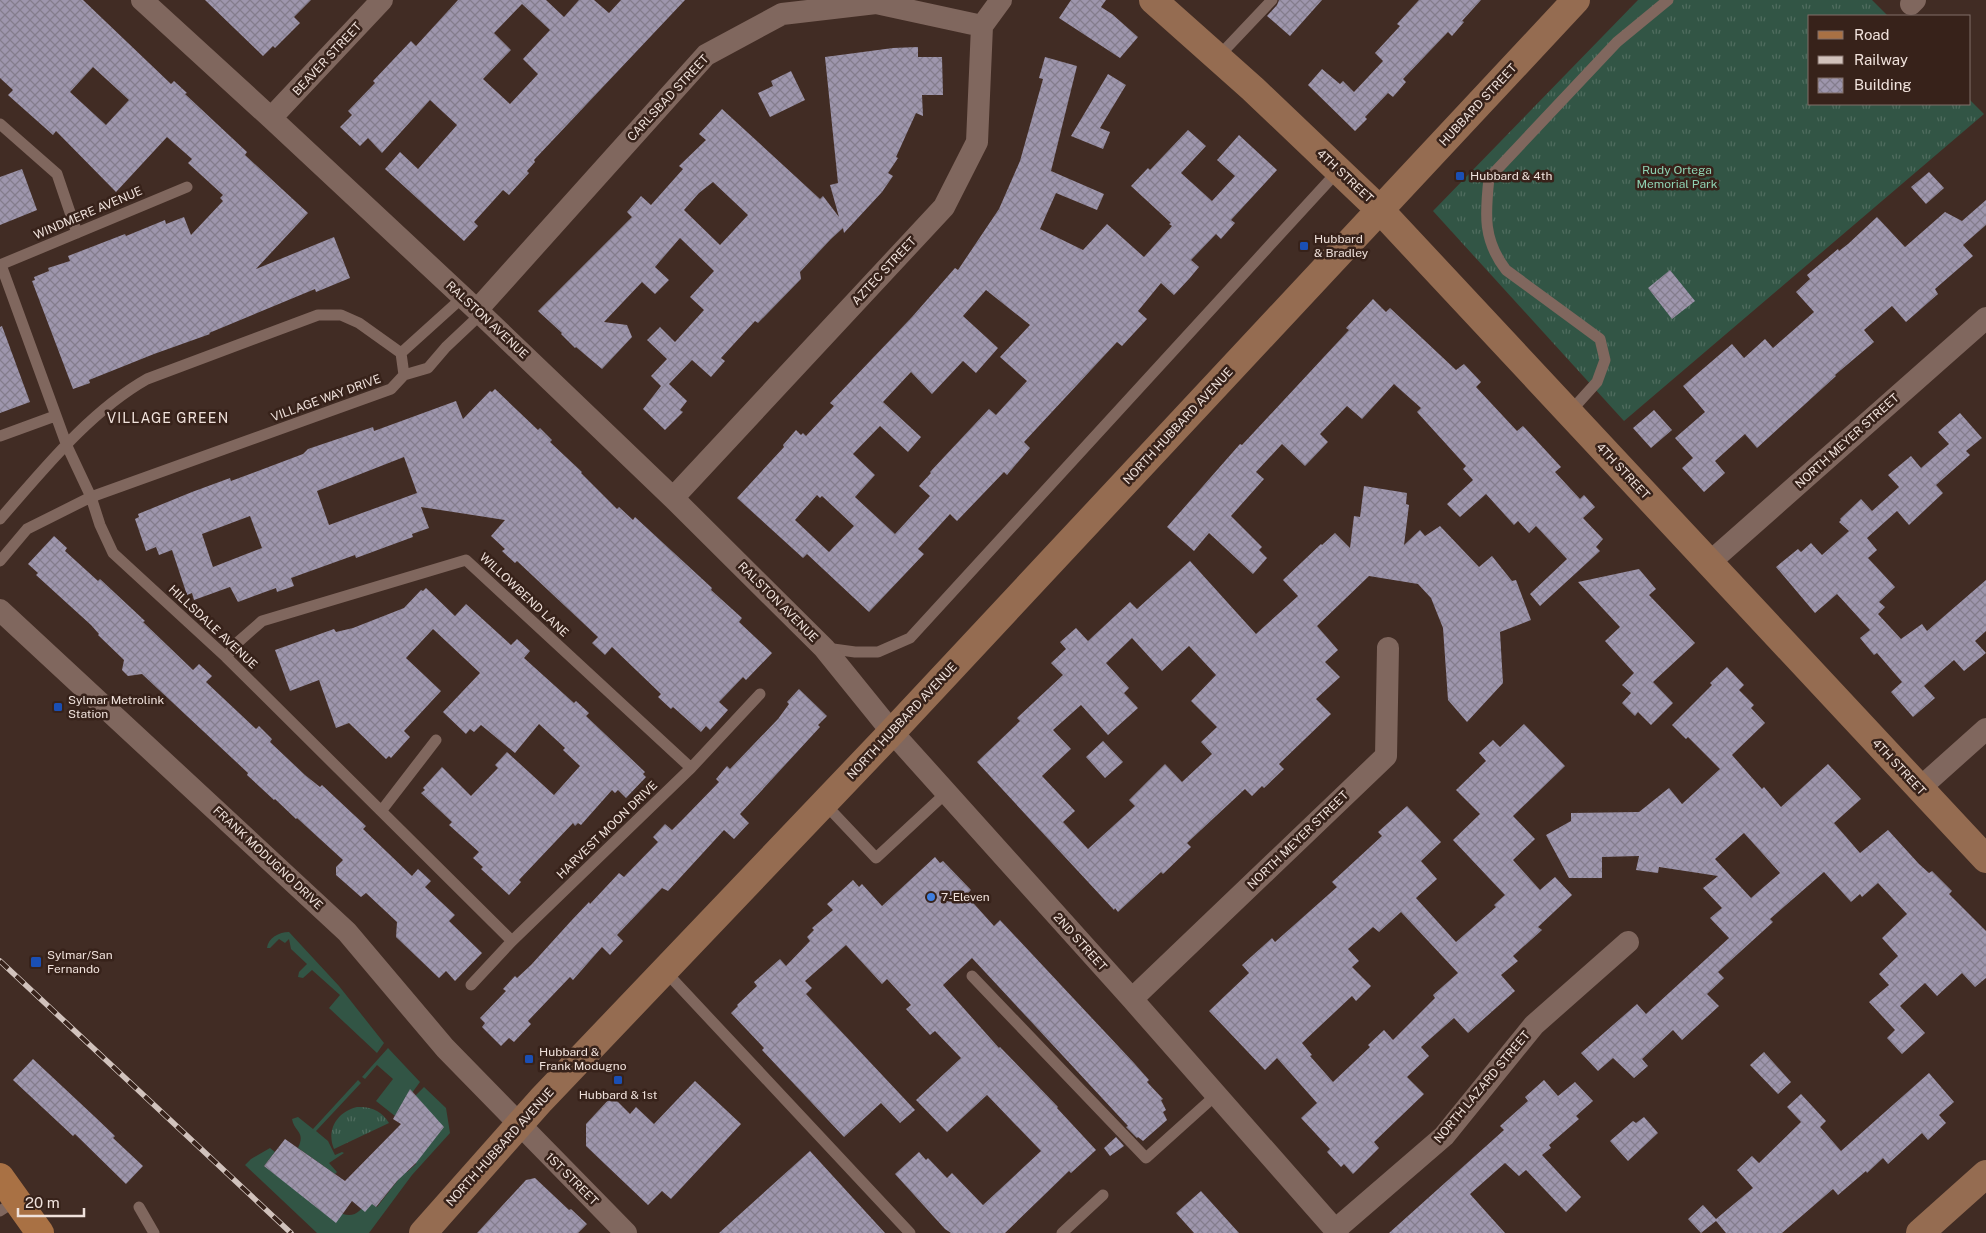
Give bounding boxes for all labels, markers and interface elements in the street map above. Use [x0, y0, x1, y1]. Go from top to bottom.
legend [1808, 15, 1971, 105]
street label: BEAVER STREET [290, 20, 364, 98]
text: Road [1854, 26, 1890, 43]
text: Railway [1854, 51, 1908, 68]
street label: CARLSBAD STREET [624, 52, 712, 144]
street label: HUBBARD STREET [1436, 61, 1520, 149]
text: Building [1854, 76, 1912, 93]
street label: 4TH STREET [1314, 146, 1376, 206]
park label: Rudy Ortega Memorial Park [1637, 163, 1718, 191]
place label: Hubbard & 4th [1470, 169, 1552, 183]
marker: Hubbard & 4th [1454, 170, 1466, 182]
street label: WINDMERE AVENUE [32, 184, 144, 242]
place label: Hubbard & Bradley [1314, 232, 1369, 260]
street label: AZTEC STREET [849, 234, 919, 308]
marker: Hubbard & Bradley [1298, 240, 1310, 252]
street label: RALSTON AVENUE [443, 278, 531, 362]
street label: NORTH HUBBARD AVENUE [1120, 365, 1236, 487]
street label: VILLAGE WAY DRIVE [269, 372, 383, 424]
street label: NORTH MEYER STREET [1792, 391, 1902, 491]
district label: VILLAGE GREEN [107, 410, 229, 426]
street label: 4TH STREET [1593, 440, 1653, 502]
street label: WILLOWBEND LANE [477, 550, 571, 640]
street label: RALSTON AVENUE [735, 559, 821, 645]
street label: HILLSDALE AVENUE [166, 582, 260, 672]
street label: NORTH HUBBARD AVENUE [844, 660, 960, 782]
place label: Sylmar Metrolink Station [68, 693, 164, 721]
marker: Sylmar Metrolink Station [52, 701, 64, 713]
street label: 4TH STREET [1869, 736, 1929, 798]
street label: HARVEST MOON DRIVE [554, 778, 660, 882]
street label: NORTH MEYER STREET [1245, 788, 1351, 892]
street label: FRANK MODUGNO DRIVE [210, 803, 326, 913]
place label: 7-Eleven [941, 890, 990, 904]
marker: 7-Eleven [925, 891, 937, 903]
street label: 2ND STREET [1050, 910, 1110, 974]
place label: Sylmar/San Fernando [47, 948, 113, 976]
marker: Sylmar/San Fernando [29, 955, 43, 969]
street label: NORTH LAZARD STREET [1431, 1028, 1533, 1146]
place label: Hubbard & Frank Modugno [539, 1045, 627, 1073]
marker: Hubbard & Frank Modugno [523, 1053, 535, 1065]
marker: Hubbard & 1st [612, 1074, 624, 1086]
street label: NORTH HUBBARD AVENUE [443, 1085, 557, 1209]
place label: Hubbard & 1st [579, 1088, 658, 1102]
street label: 1ST STREET [543, 1150, 601, 1208]
scale bar [18, 1186, 84, 1218]
text: 20 m [25, 1194, 60, 1211]

